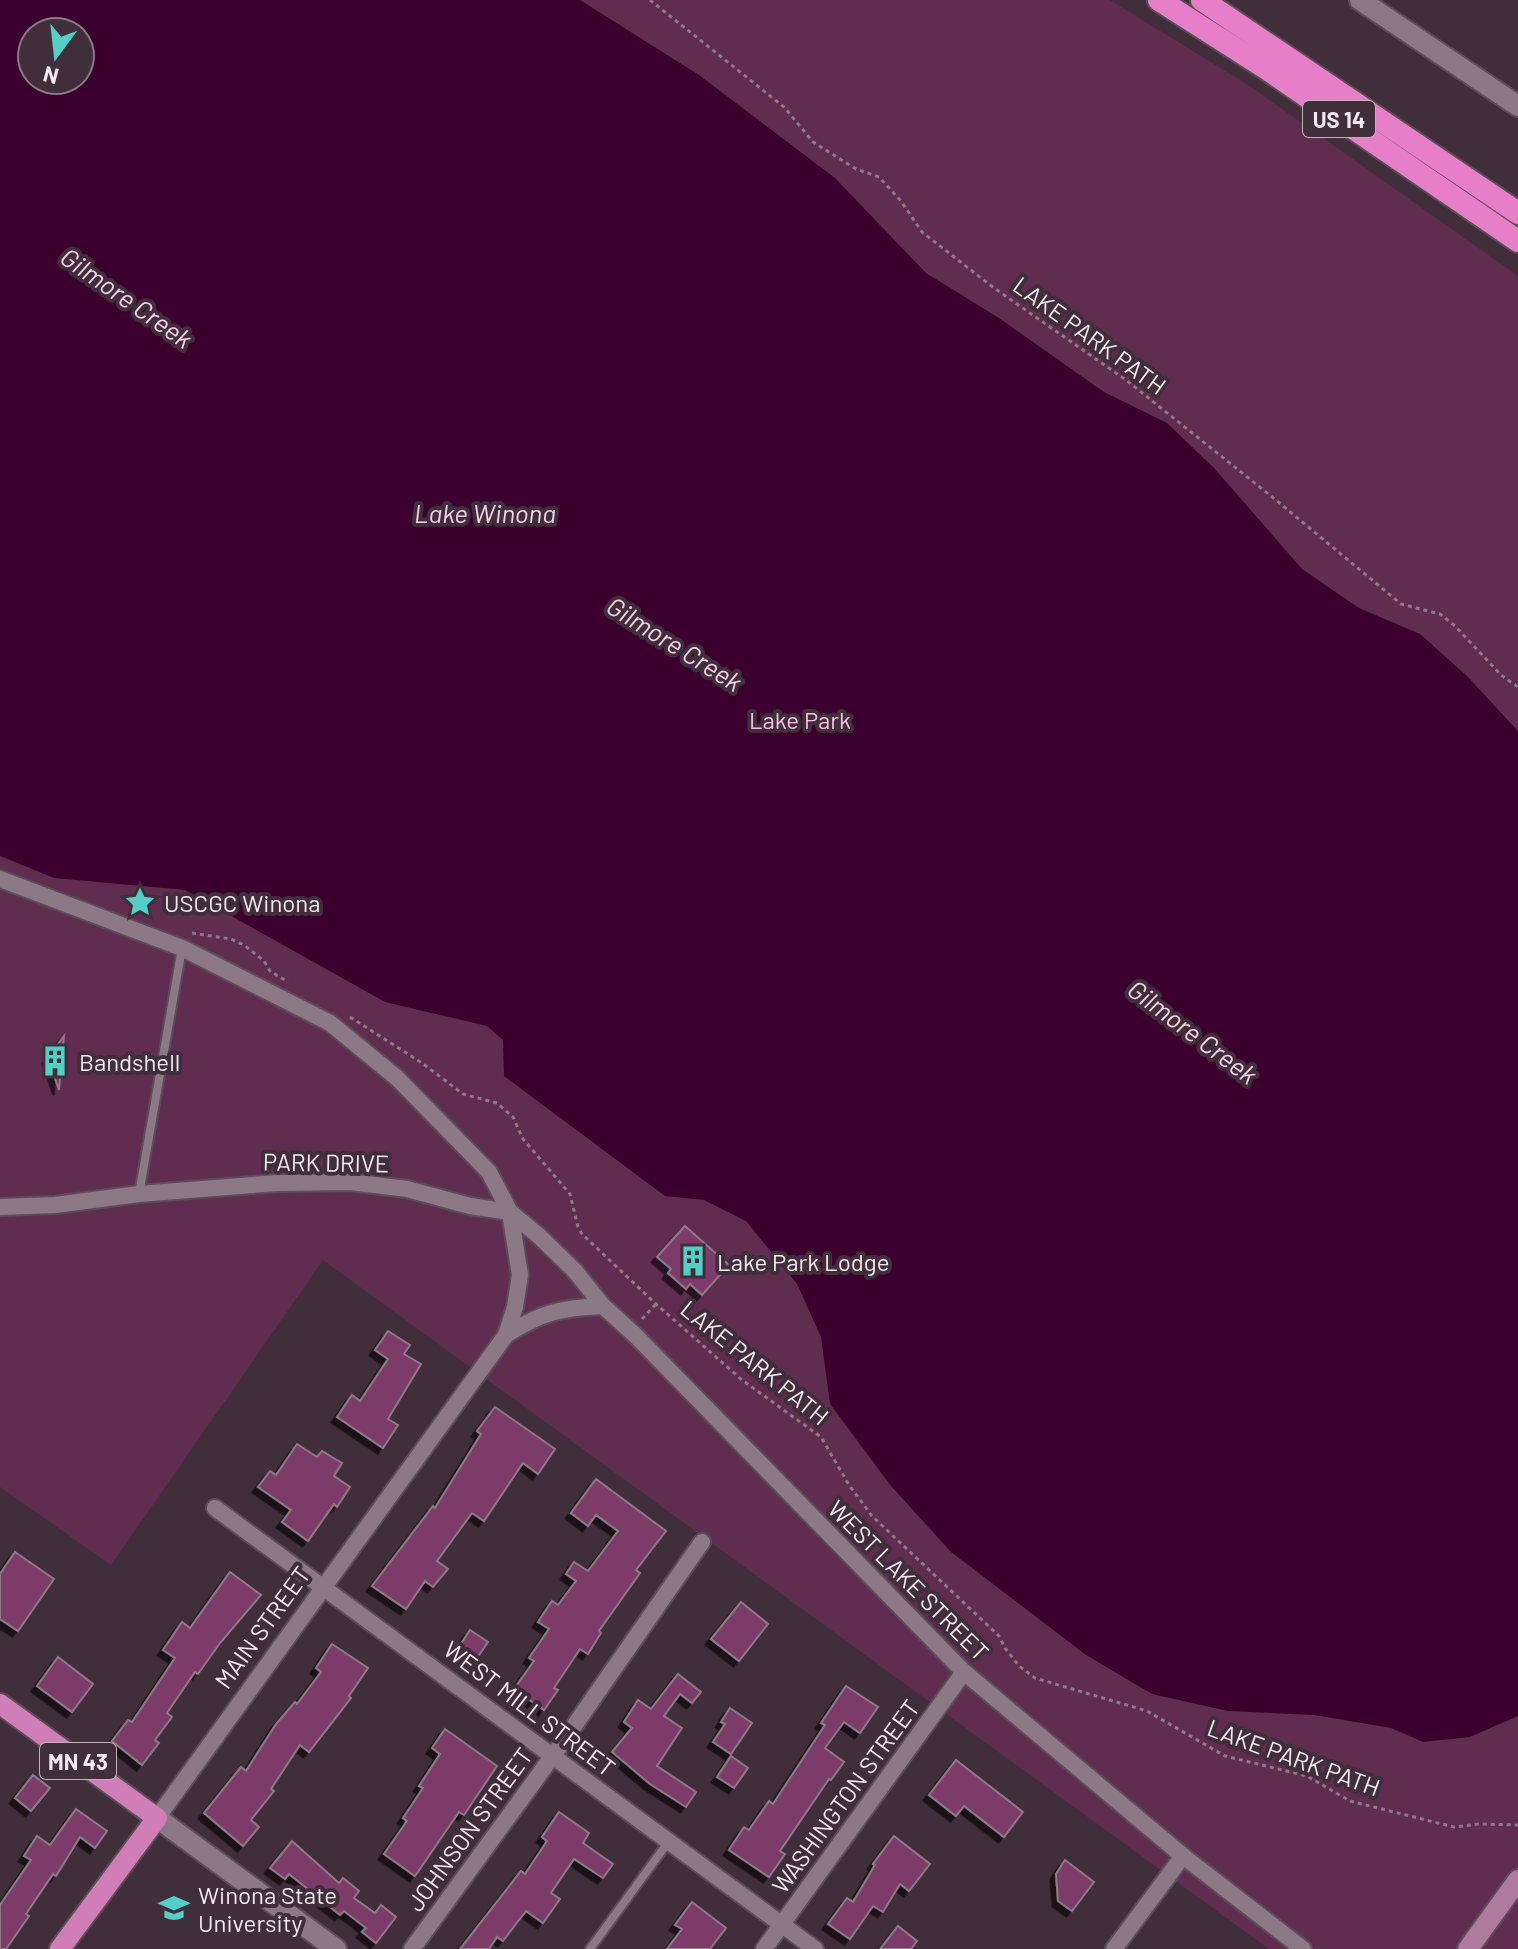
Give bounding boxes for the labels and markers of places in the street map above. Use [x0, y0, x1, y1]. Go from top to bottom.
place icon: USCGC Winona [123, 885, 157, 919]
place label: USCGC Winona [164, 888, 320, 917]
building icon: Bandshell [38, 1044, 72, 1078]
place label: Bandshell [79, 1047, 180, 1076]
building icon: Lake Park Lodge [676, 1244, 710, 1278]
place label: Lake Park Lodge [717, 1247, 889, 1276]
place label: Winona State University [198, 1880, 337, 1937]
school or university icon: Winona State University [157, 1891, 191, 1925]

